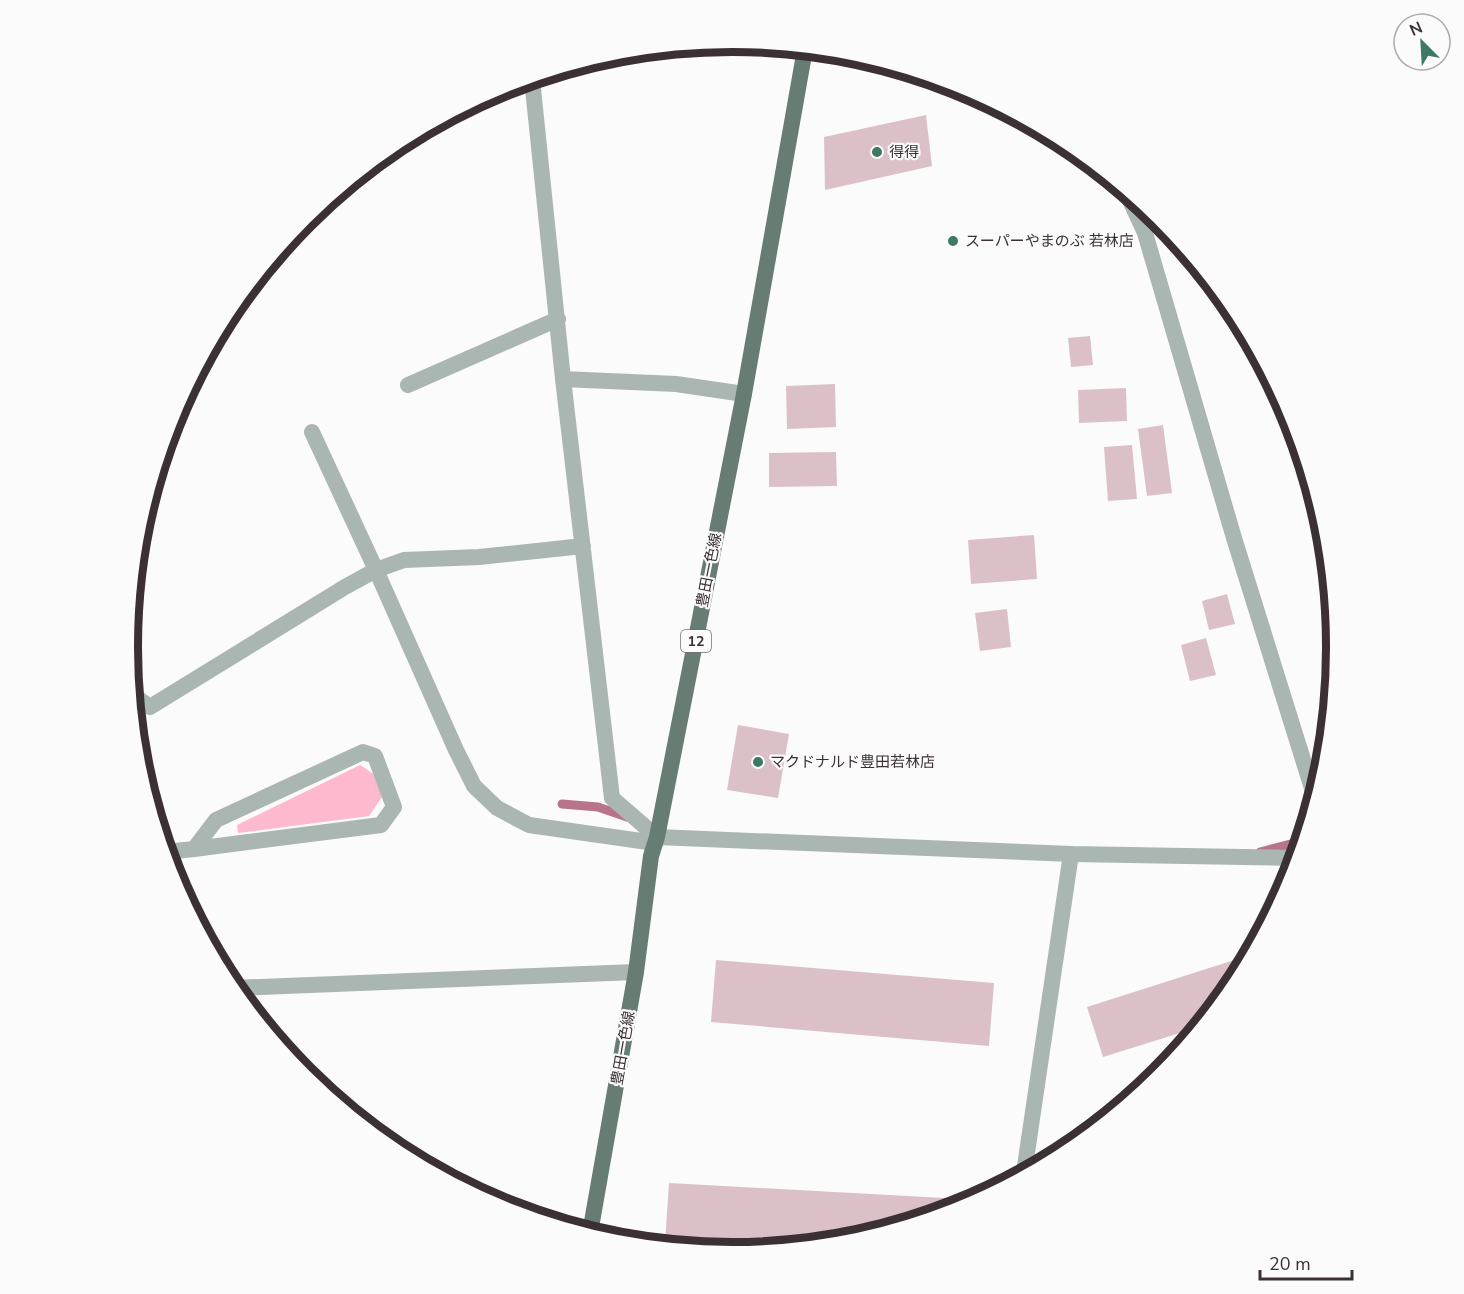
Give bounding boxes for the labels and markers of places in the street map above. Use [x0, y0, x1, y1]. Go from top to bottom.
place label: 得得 [889, 142, 919, 162]
marker: 得得 [870, 145, 884, 159]
place label: スーパーやまのぶ 若林店 [965, 231, 1134, 251]
marker: スーパーやまのぶ 若林店 [946, 234, 960, 248]
place label: マクドナルド豊田若林店 [770, 752, 935, 772]
marker: マクドナルド豊田若林店 [751, 755, 765, 769]

